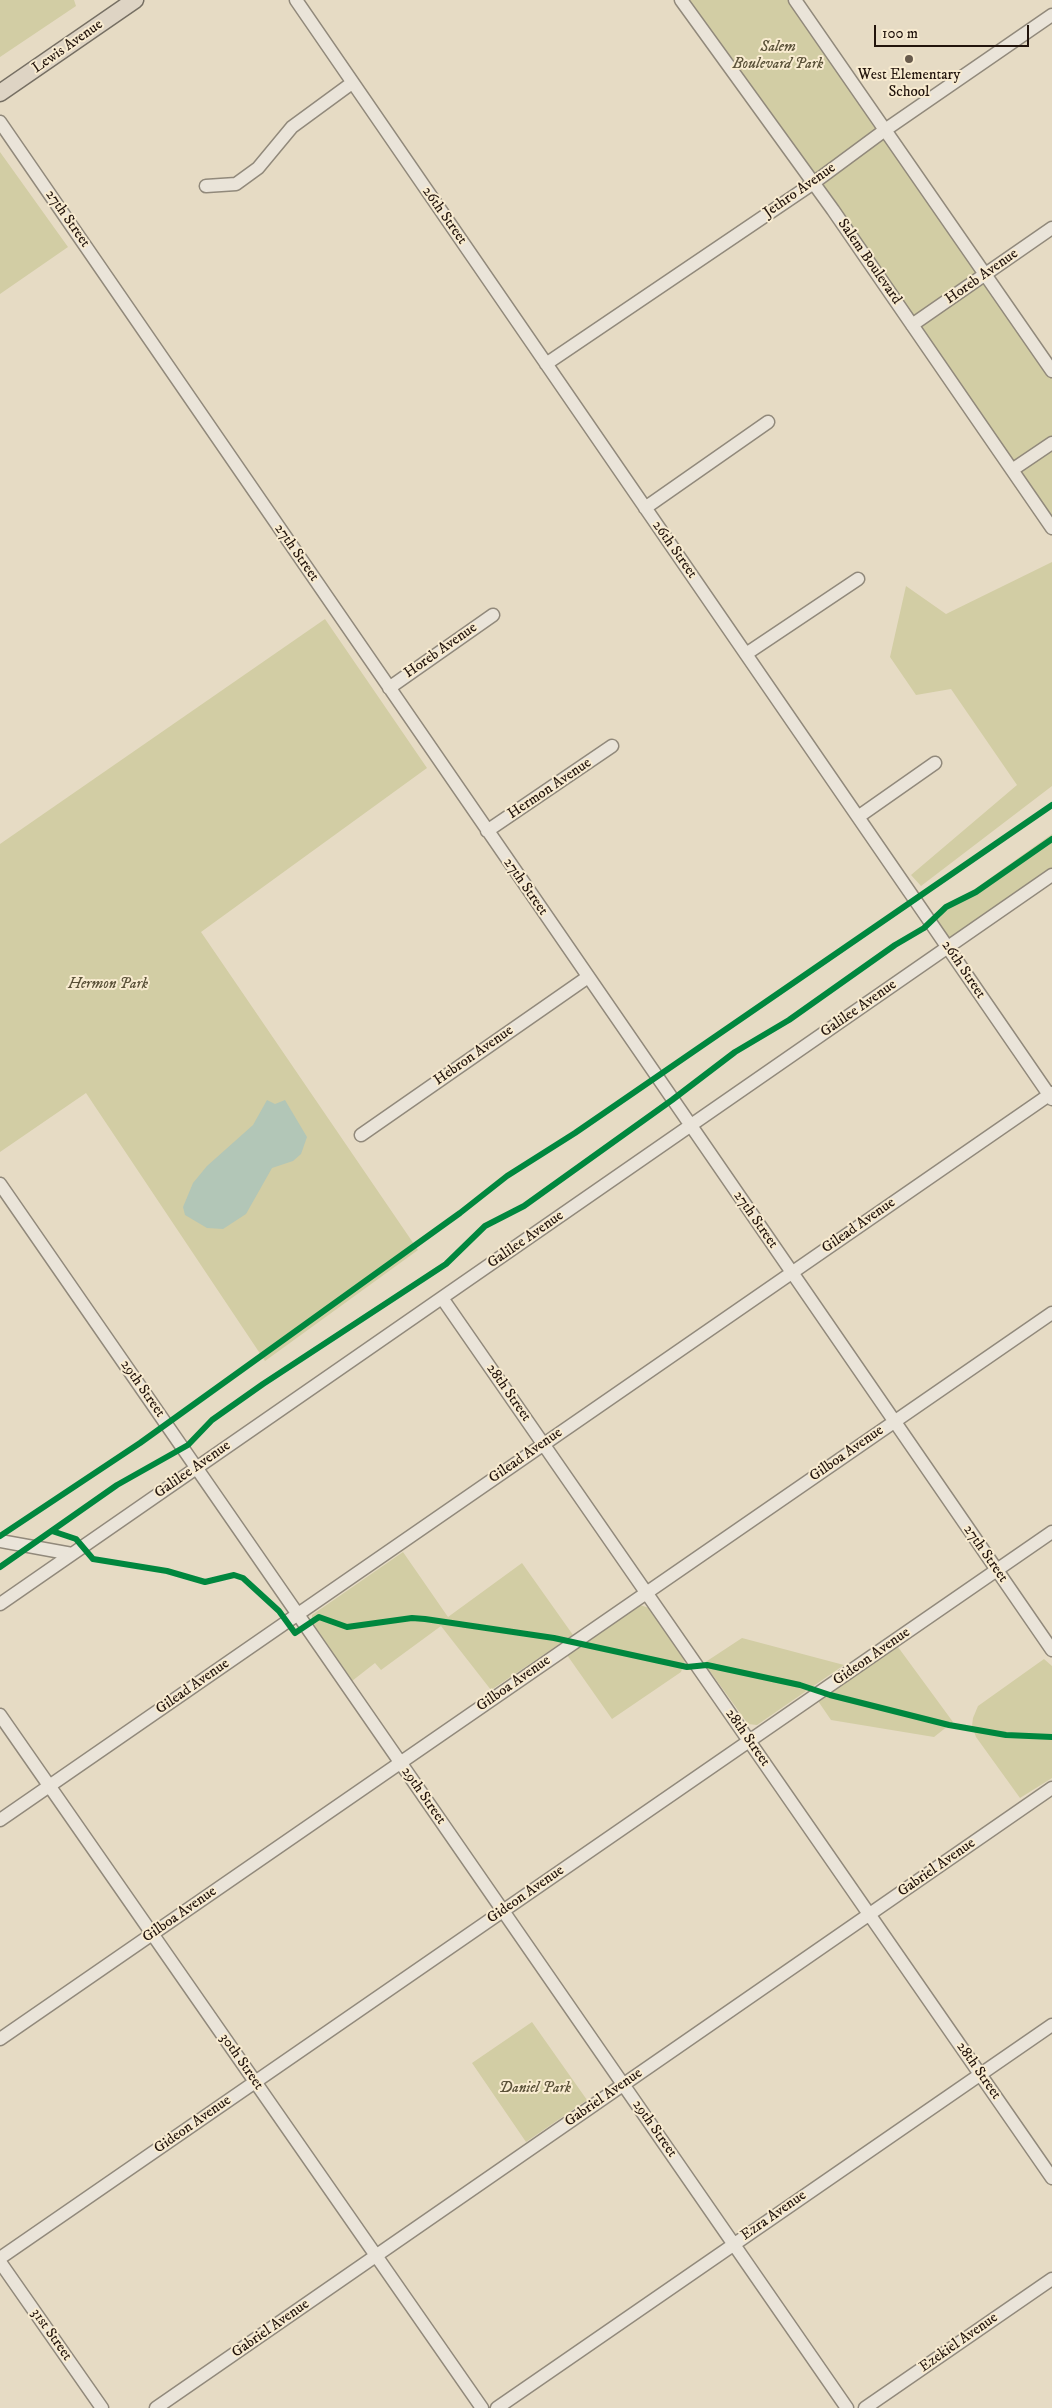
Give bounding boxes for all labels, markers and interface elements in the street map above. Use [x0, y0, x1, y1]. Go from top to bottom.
scale bar [877, 15, 1032, 47]
street label: Lewis Avenue [29, 16, 107, 78]
text: 100 m [882, 24, 918, 43]
park label: Salem Boulevard Park [733, 39, 823, 74]
marker: West Elementary School [903, 53, 915, 65]
place label: West Elementary School [858, 67, 960, 102]
street label: Jethro Avenue [760, 160, 840, 222]
street label: 26th Street [418, 184, 470, 248]
street label: 27th Street [41, 187, 93, 251]
street label: Salem Boulevard [833, 216, 905, 308]
street label: Horeb Avenue [942, 245, 1022, 309]
street label: 26th Street [648, 518, 700, 582]
street label: 27th Street [270, 521, 322, 585]
street label: Horeb Avenue [401, 619, 481, 683]
street label: Hermon Avenue [505, 754, 595, 824]
street label: 27th Street [499, 855, 551, 919]
street label: 26th Street [937, 937, 989, 1003]
park label: Hermon Park [68, 976, 148, 994]
street label: Galilee Avenue [818, 976, 900, 1042]
street label: Hebron Avenue [431, 1022, 517, 1090]
street label: 27th Street [729, 1188, 781, 1252]
street label: Gilead Avenue [819, 1194, 899, 1258]
street label: Galilee Avenue [485, 1207, 567, 1273]
street label: 29th Street [116, 1357, 168, 1421]
street label: 28th Street [482, 1361, 534, 1425]
street label: Gilboa Avenue [807, 1422, 887, 1486]
street label: Gilead Avenue [486, 1424, 566, 1488]
street label: Galilee Avenue [152, 1437, 234, 1503]
street label: 27th Street [959, 1522, 1011, 1586]
street label: Gideon Avenue [830, 1624, 914, 1690]
street label: Gilboa Avenue [474, 1652, 554, 1716]
street label: Gilead Avenue [153, 1655, 233, 1719]
street label: 28th Street [721, 1706, 773, 1770]
street label: 29th Street [397, 1764, 449, 1828]
street label: Gabriel Avenue [895, 1835, 979, 1901]
street label: Gideon Avenue [484, 1862, 568, 1928]
street label: Gilboa Avenue [140, 1883, 220, 1947]
street label: 30th Street [215, 2030, 267, 2094]
street label: 28th Street [952, 2039, 1004, 2103]
street label: Gabriel Avenue [562, 2065, 646, 2131]
park label: Daniel Park [499, 2080, 571, 2098]
street label: Gideon Avenue [151, 2092, 235, 2158]
street label: 29th Street [628, 2097, 680, 2161]
street label: Ezra Avenue [738, 2187, 810, 2245]
street label: Gabriel Avenue [229, 2296, 313, 2362]
street label: 31st Street [27, 2305, 75, 2365]
street label: Ezekiel Avenue [916, 2309, 1002, 2377]

